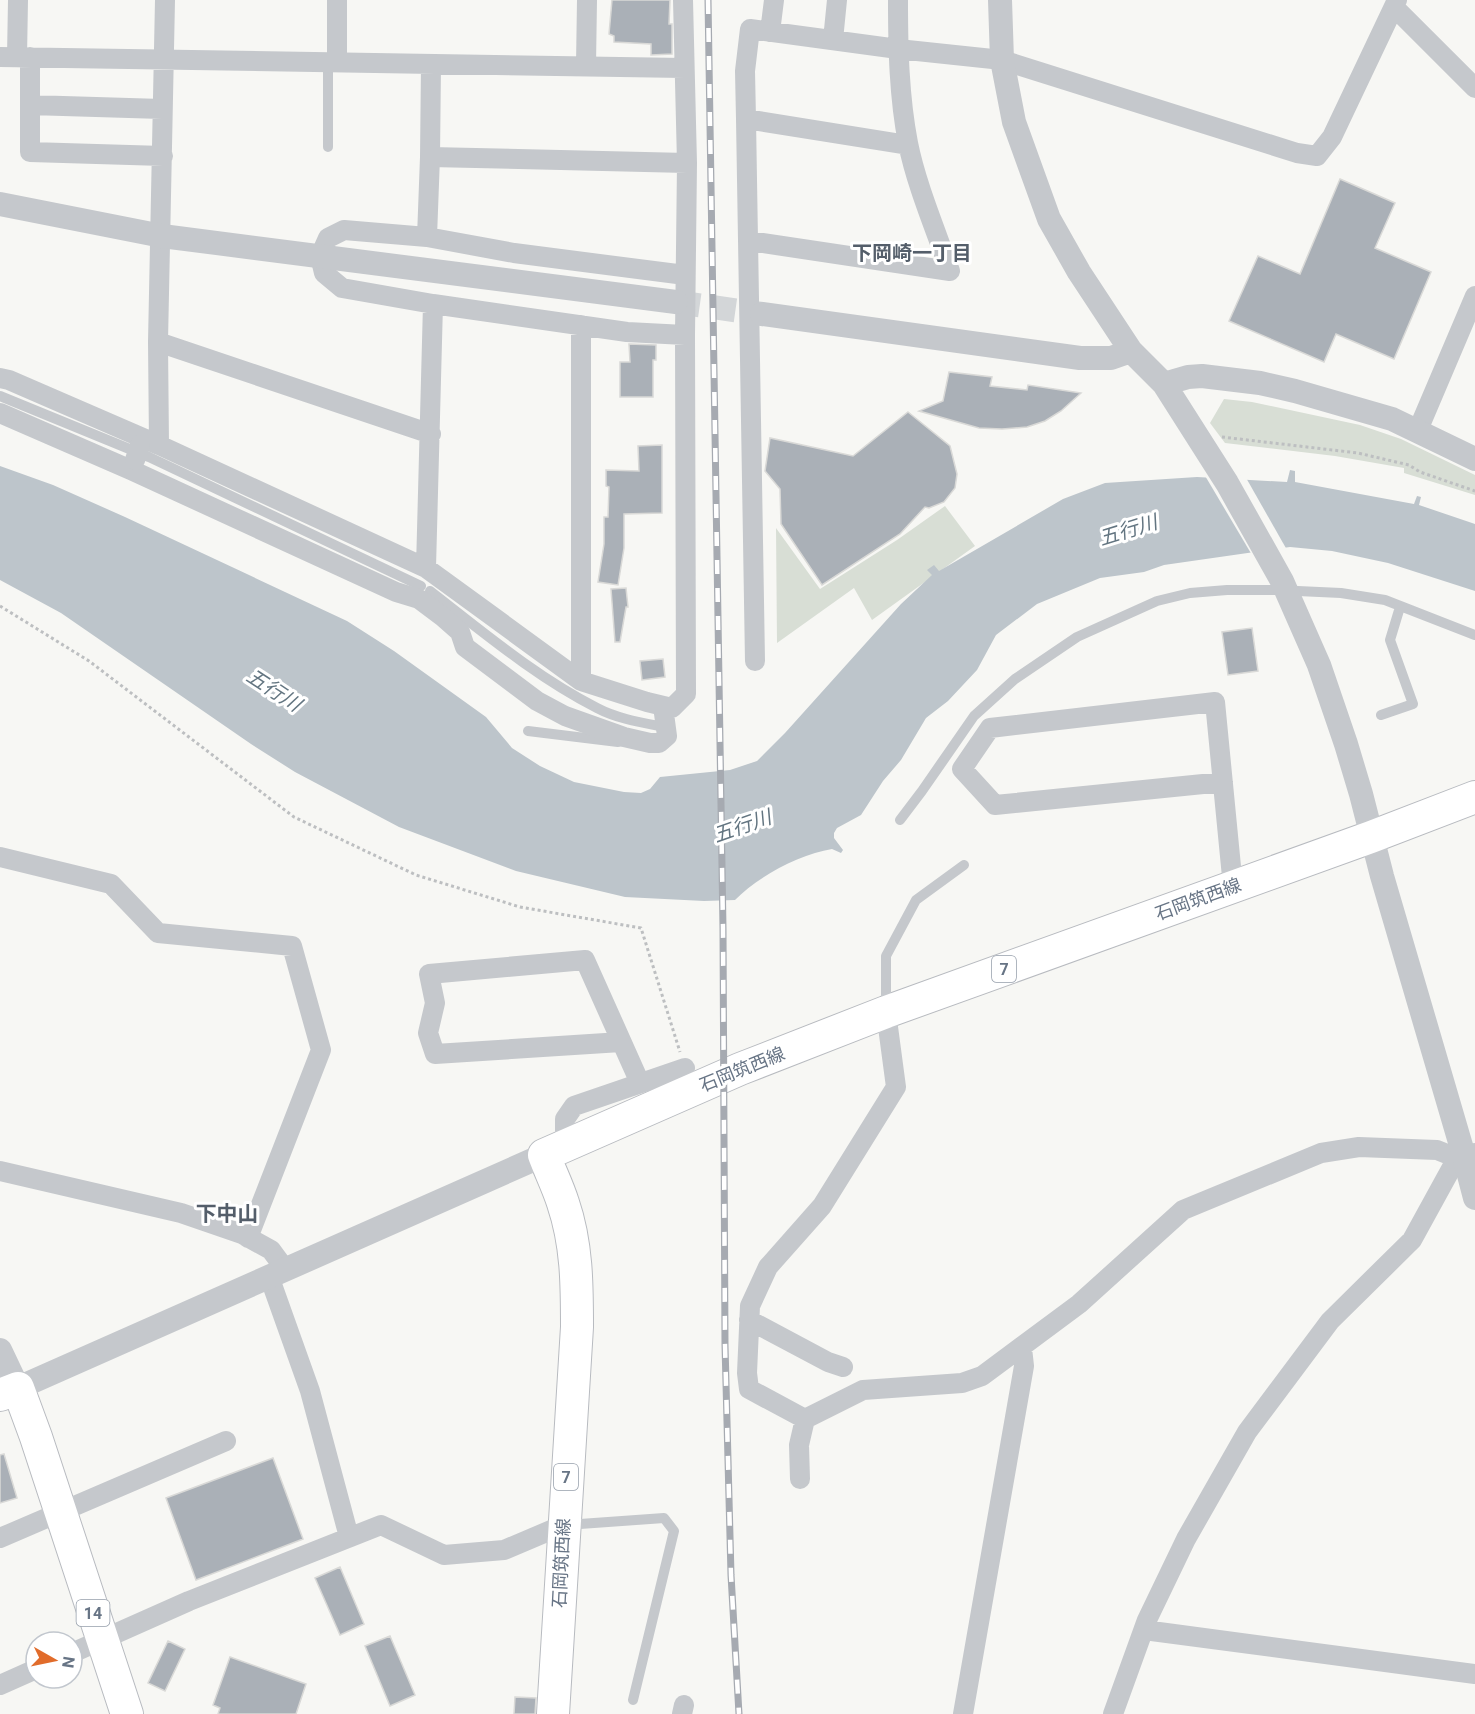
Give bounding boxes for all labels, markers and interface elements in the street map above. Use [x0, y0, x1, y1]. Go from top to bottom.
district label: 下岡崎一丁目 [852, 241, 972, 265]
water label: 五行川 [1096, 509, 1162, 550]
water label: 五行川 [242, 664, 307, 717]
water label: 五行川 [710, 804, 776, 847]
street label: 石岡筑西線 [1152, 874, 1244, 924]
road number: 7 [992, 956, 1016, 982]
street label: 石岡筑西線 [696, 1042, 788, 1096]
district label: 下中山 [196, 1202, 259, 1226]
road number: 7 [554, 1464, 578, 1490]
street label: 石岡筑西線 [548, 1518, 574, 1608]
road number: 14 [76, 1600, 110, 1626]
north arrow [24, 1630, 84, 1690]
text: N [58, 1655, 79, 1669]

